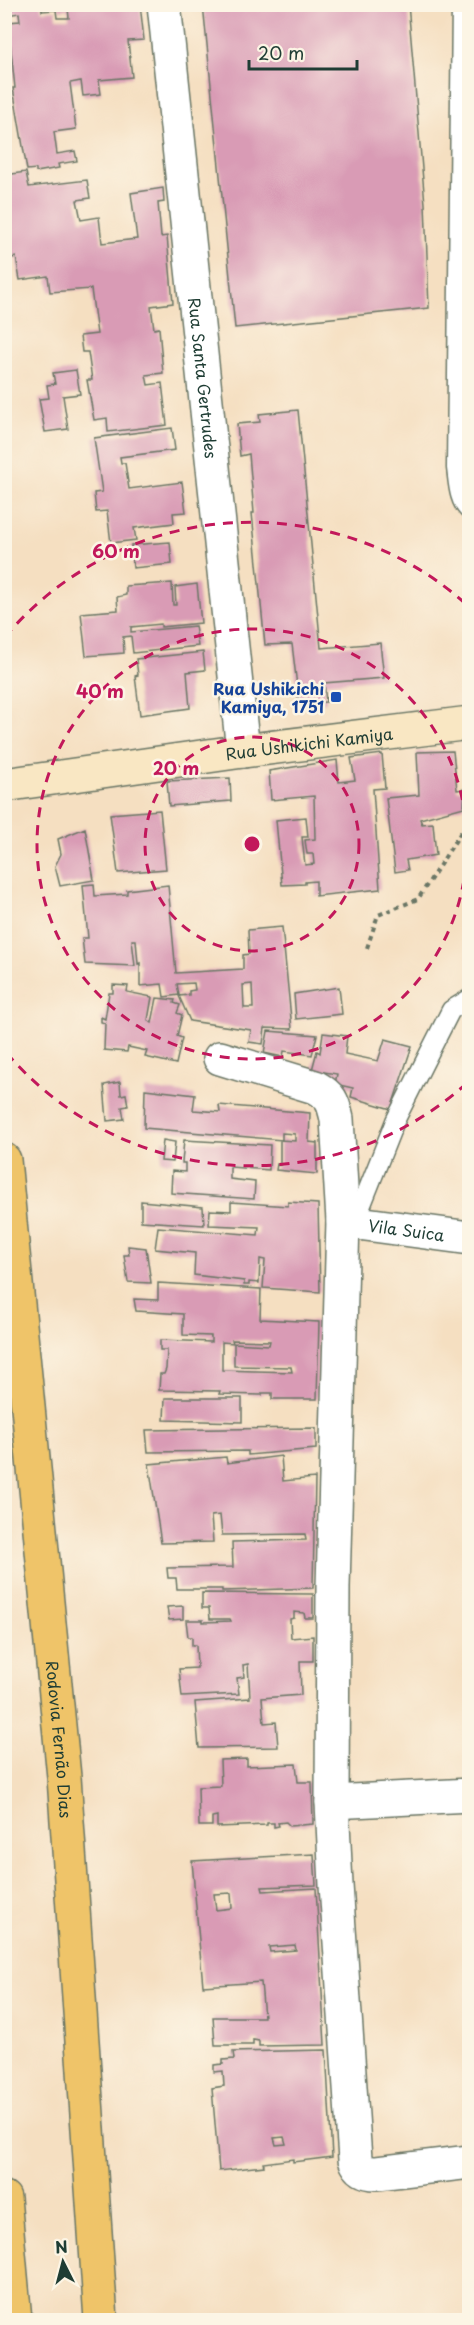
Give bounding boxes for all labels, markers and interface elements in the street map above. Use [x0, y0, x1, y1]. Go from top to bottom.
scale bar [249, 33, 357, 71]
text: 20 m [258, 39, 304, 66]
street label: Rua Santa Gertrudes [183, 296, 224, 459]
text: 60 m [92, 537, 140, 564]
place label: Rua Ushikichi Kamiya, 1751 [213, 676, 324, 718]
text: 40 m [76, 677, 124, 704]
marker: Rua Ushikichi Kamiya, 1751 [329, 690, 343, 704]
street label: Rua Ushikichi Kamiya [224, 721, 394, 765]
text: 20 m [153, 754, 199, 781]
centre of rings [242, 834, 262, 854]
street label: Vila Suica [367, 1213, 446, 1246]
street label: Rodovia Fernão Dias [41, 1659, 79, 1819]
north arrow [33, 2232, 93, 2292]
text: N [54, 2233, 69, 2259]

